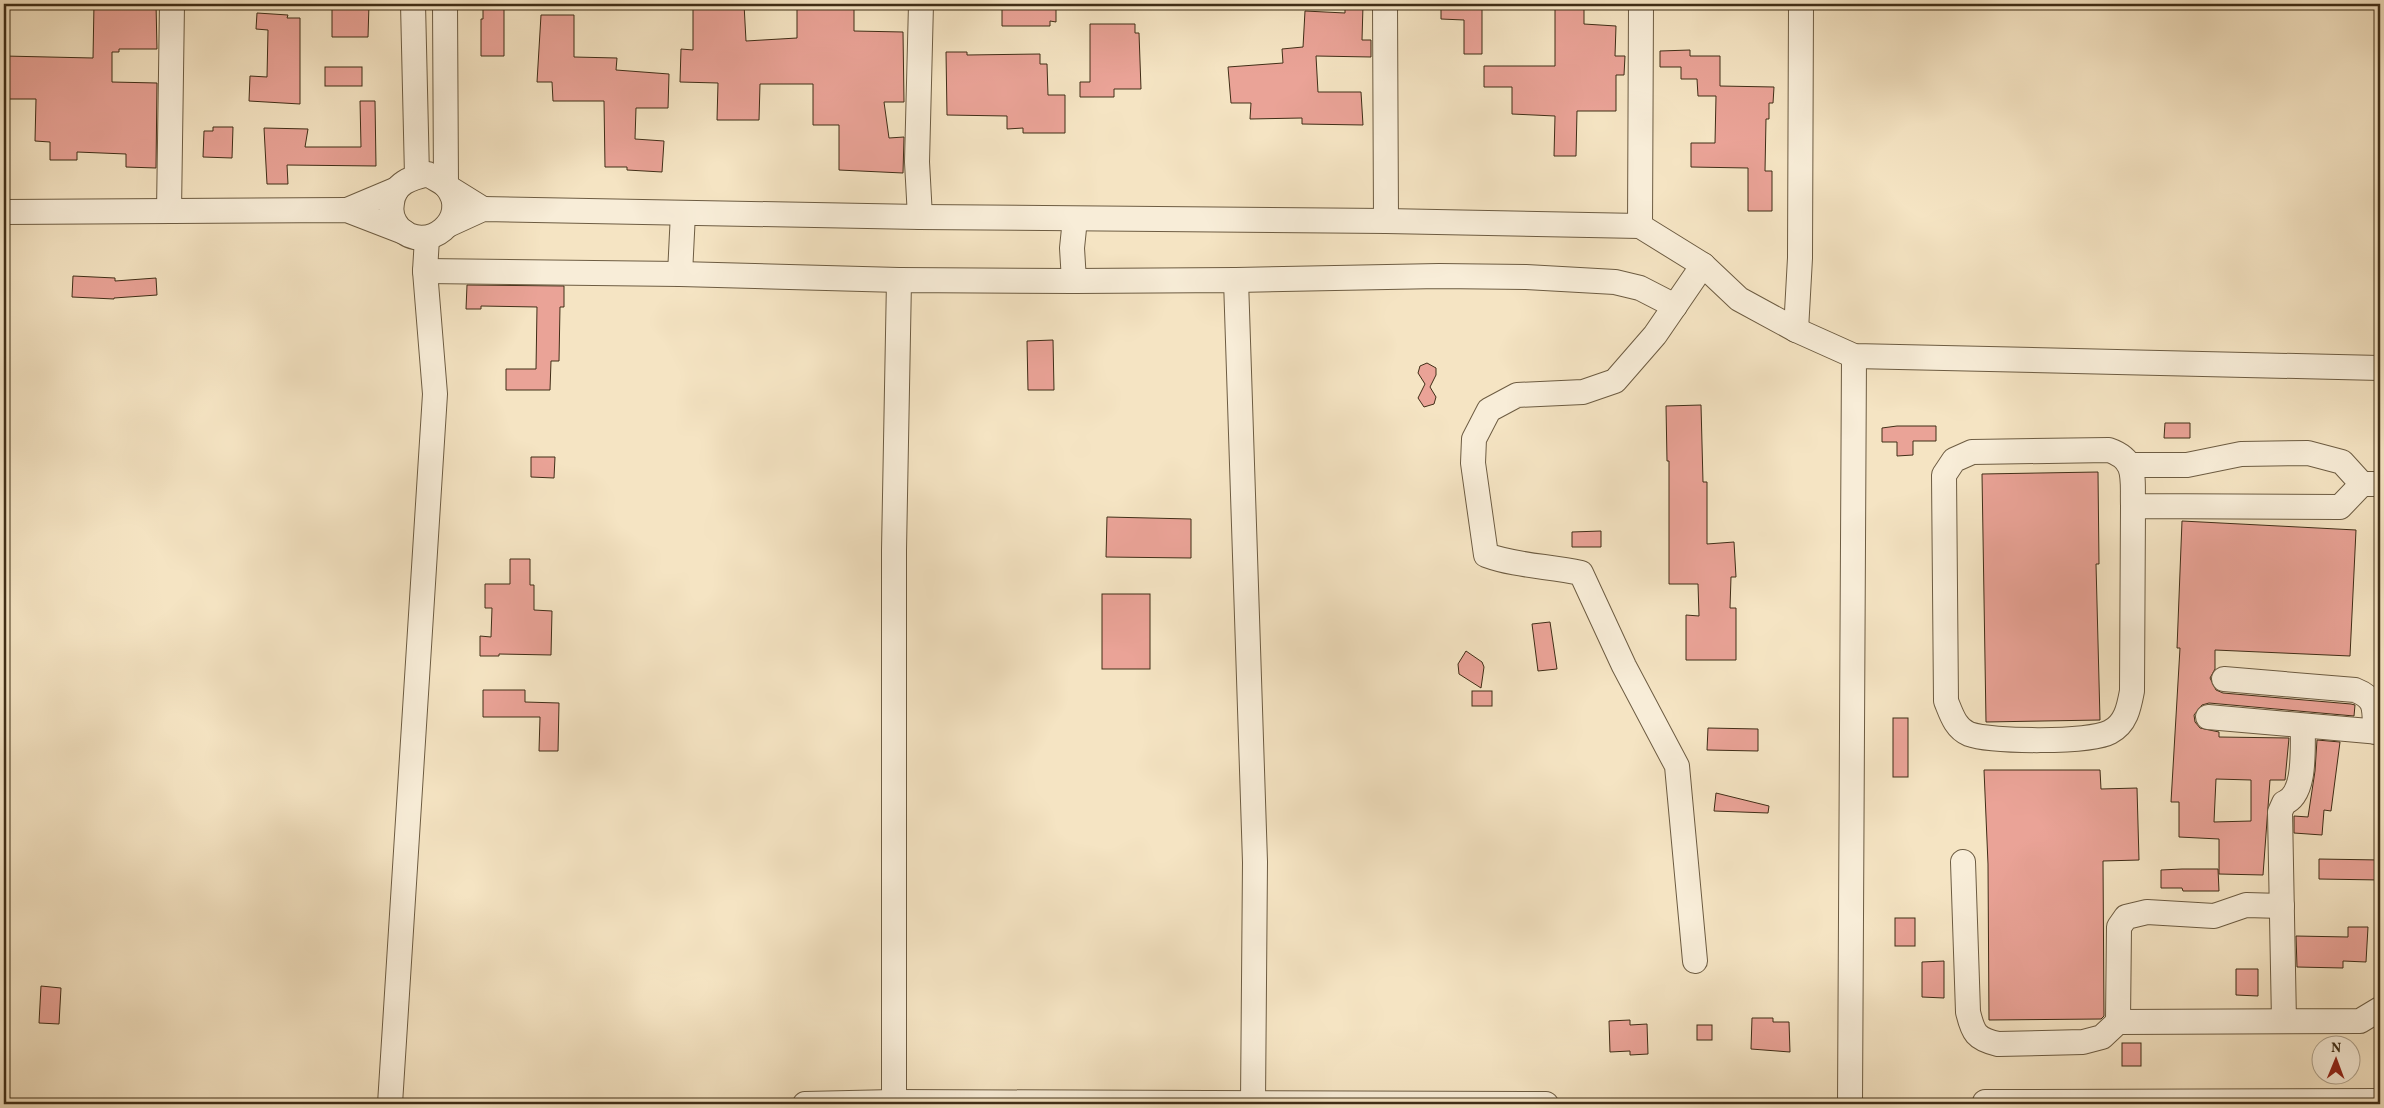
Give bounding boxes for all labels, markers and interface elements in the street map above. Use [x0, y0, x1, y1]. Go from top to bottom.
north arrow [2312, 1036, 2362, 1086]
text: N [2331, 1039, 2341, 1058]

